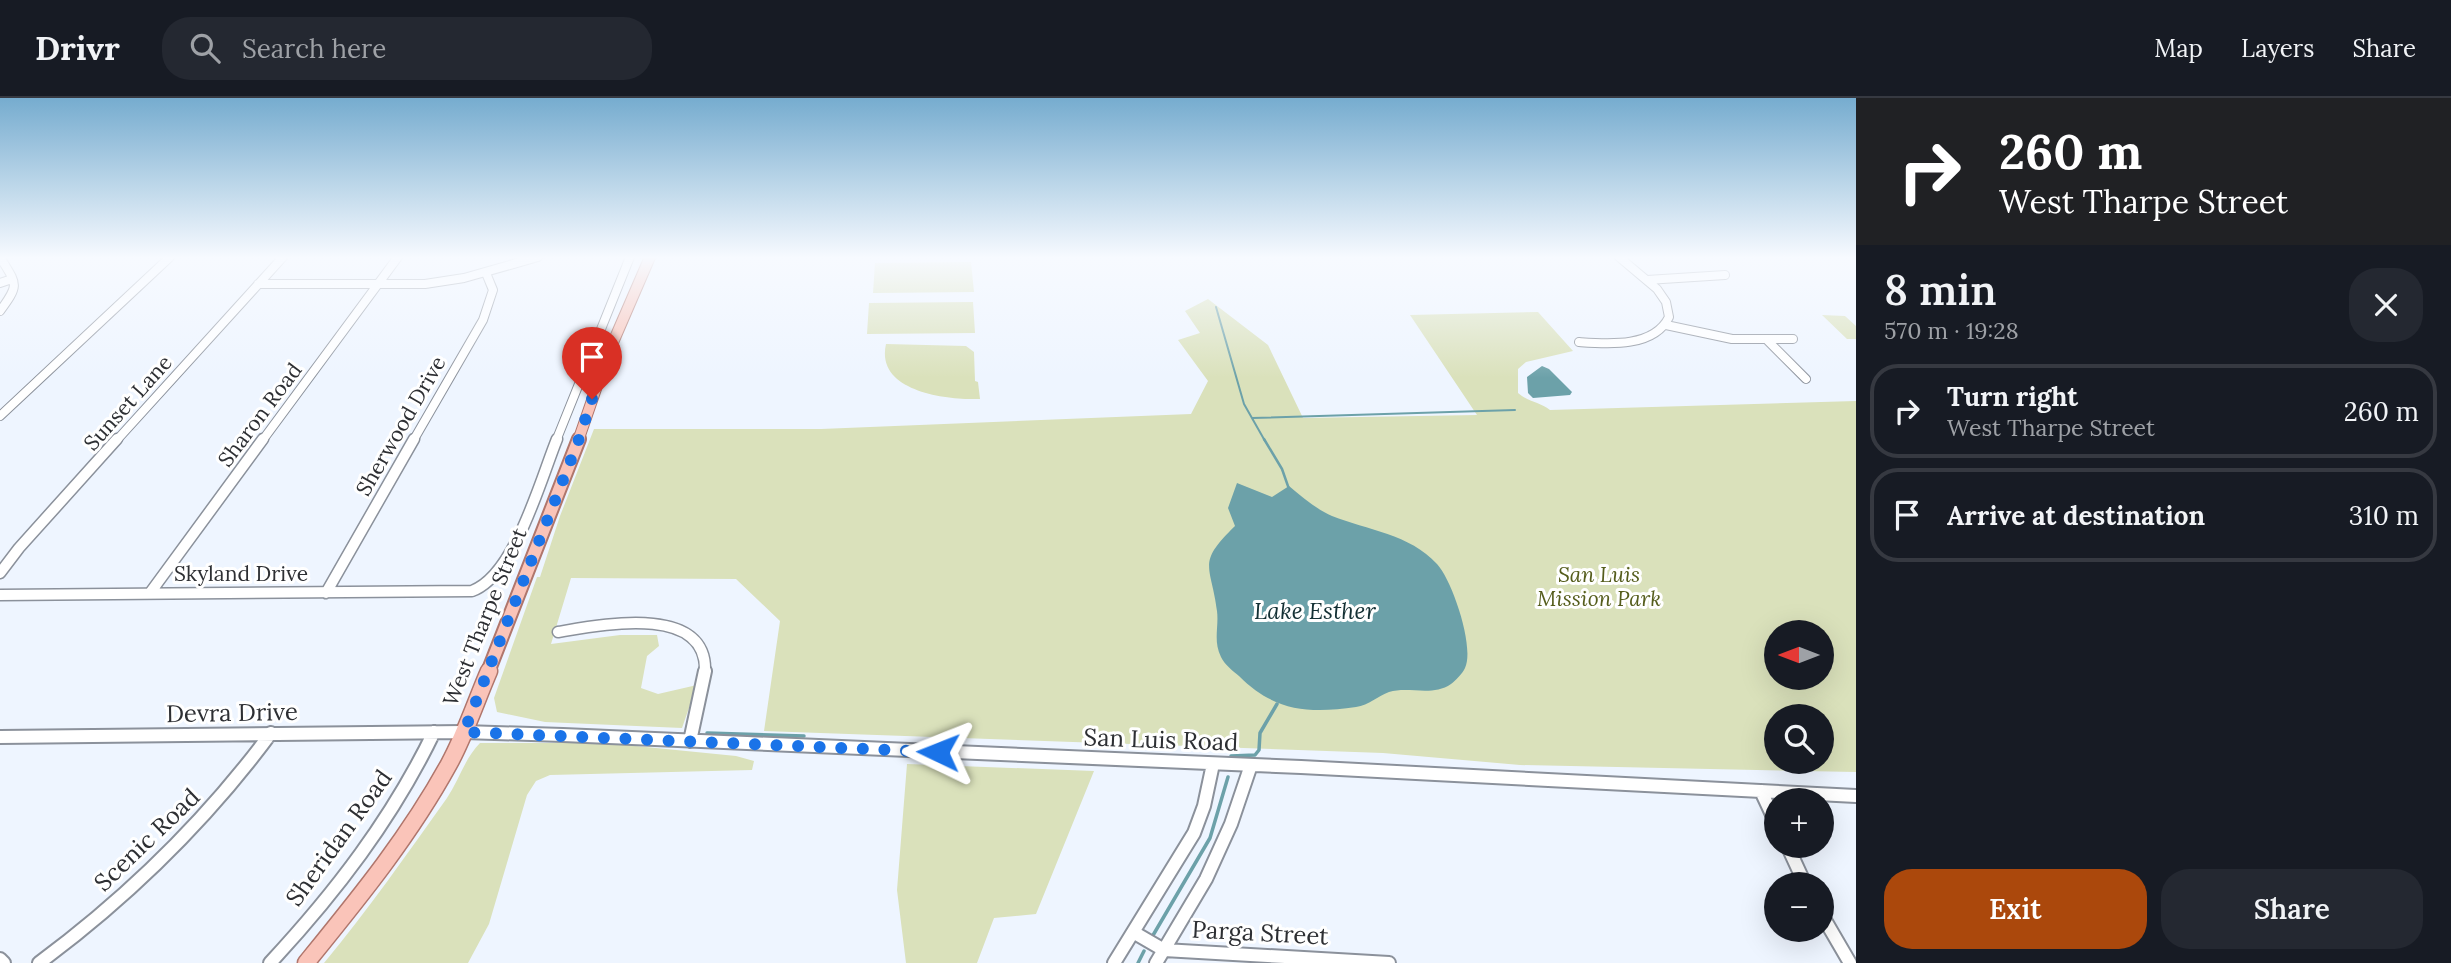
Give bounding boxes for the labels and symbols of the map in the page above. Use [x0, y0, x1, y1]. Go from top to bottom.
pin [562, 327, 622, 399]
street label: Sunset Lane [78, 349, 178, 456]
street label: Sherwood Drive [350, 351, 451, 500]
street label: Sharon Road [212, 357, 308, 472]
street label: West Tharpe Street [436, 523, 533, 710]
street label: Skyland Drive [174, 560, 308, 587]
park label: San Luis Mission Park [1537, 561, 1661, 612]
water label: Lake Esther [1254, 596, 1376, 625]
north arrow [1764, 620, 1834, 690]
street label: Devra Drive [166, 696, 298, 729]
position arrow [901, 715, 975, 789]
street label: San Luis Road [1083, 721, 1239, 758]
street label: Sheridan Road [279, 763, 399, 912]
street label: Scenic Road [87, 781, 206, 898]
street label: Parga Street [1191, 913, 1330, 952]

